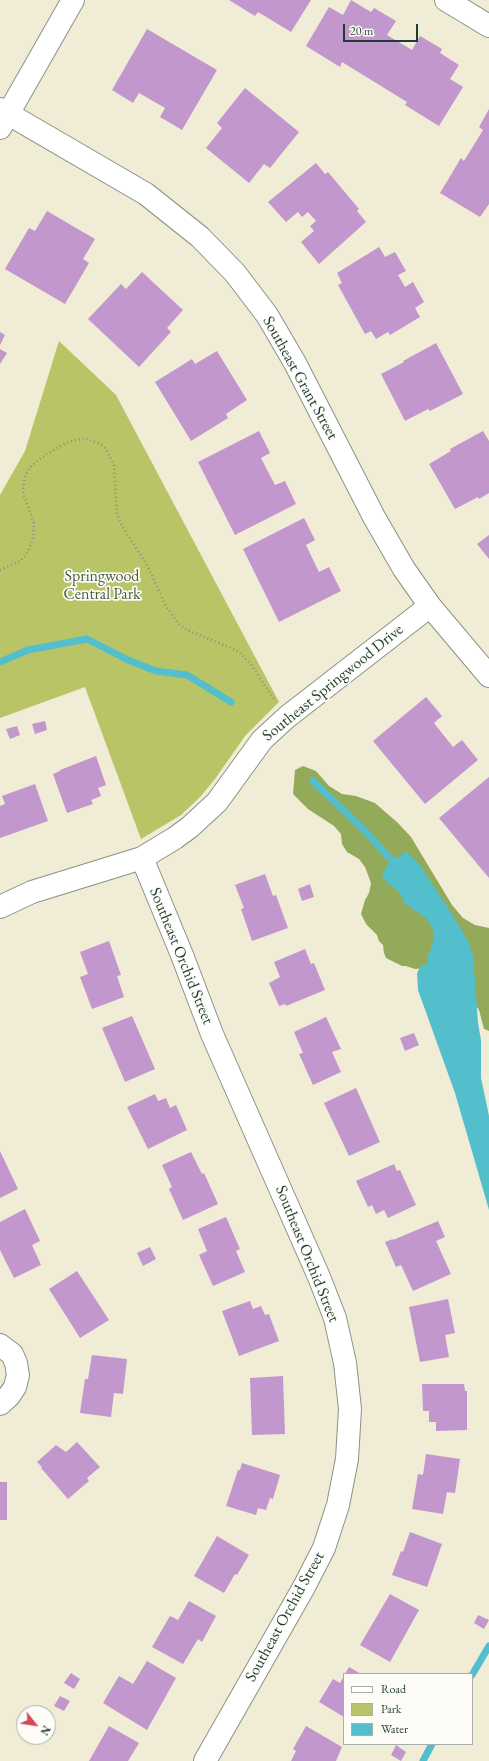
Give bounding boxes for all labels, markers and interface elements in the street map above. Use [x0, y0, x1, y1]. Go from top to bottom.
scale bar [345, 16, 420, 42]
text: 20 m [350, 23, 373, 39]
street label: Southeast Grant Street [258, 313, 342, 443]
park label: Springwood Central Park [63, 567, 141, 605]
street label: Southeast Springwood Drive [259, 620, 407, 746]
street label: Southeast Orchid Street [145, 885, 217, 1027]
street label: Southeast Orchid Street [271, 1183, 343, 1325]
street label: Southeast Orchid Street [241, 1549, 329, 1685]
legend [343, 1673, 473, 1745]
text: Road [381, 1681, 406, 1697]
text: Park [381, 1701, 401, 1717]
north arrow [16, 1705, 56, 1745]
text: Water [381, 1721, 408, 1737]
text: N [37, 1723, 54, 1738]

